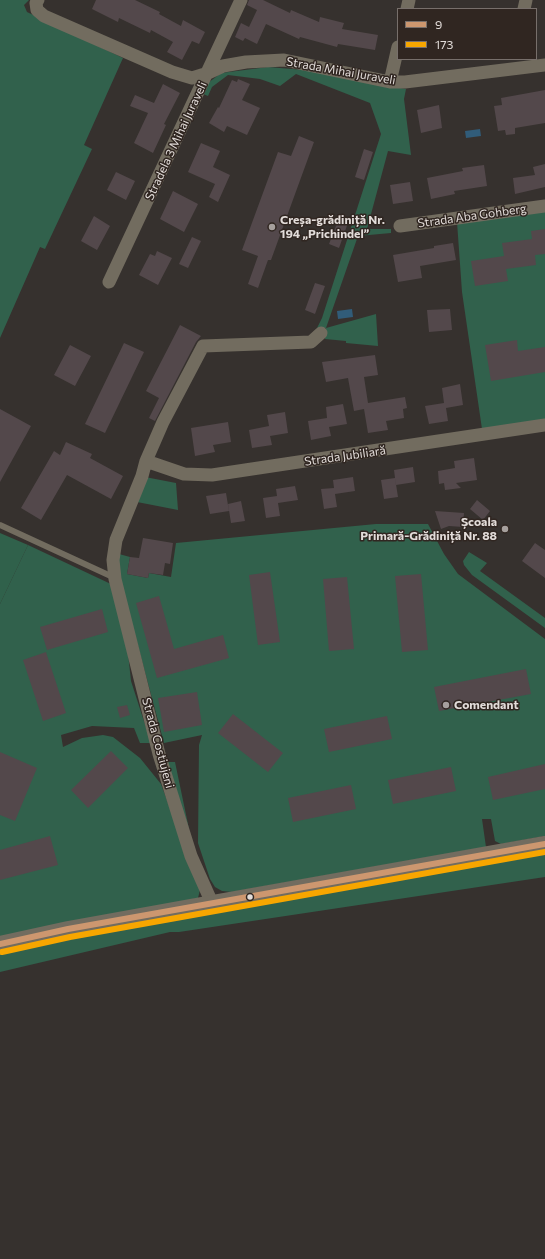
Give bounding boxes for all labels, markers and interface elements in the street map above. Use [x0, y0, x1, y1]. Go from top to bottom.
legend [397, 8, 537, 60]
text: 9 [435, 17, 442, 31]
text: 173 [435, 37, 453, 51]
street label: Strada Mihai Juraveli [285, 54, 397, 88]
street label: Stradela 3 Mihai Juraveli [142, 79, 210, 203]
street label: Strada Aba Gohberg [417, 201, 527, 231]
place label: Creșa-grădiniță Nr. 194 „Prichindel” [280, 213, 385, 241]
marker: Creșa-grădiniță Nr. 194 „Prichindel” [267, 222, 277, 232]
street label: Strada Jubiliară [303, 443, 387, 469]
place label: Școala Primară-Grădiniță Nr. 88 [360, 515, 497, 543]
marker: Școala Primară-Grădiniță Nr. 88 [500, 524, 510, 534]
street label: Strada Costiujeni [139, 696, 177, 790]
place label: Comendant [454, 698, 518, 712]
marker: Comendant [441, 700, 451, 710]
unlabelled marker [245, 892, 255, 902]

